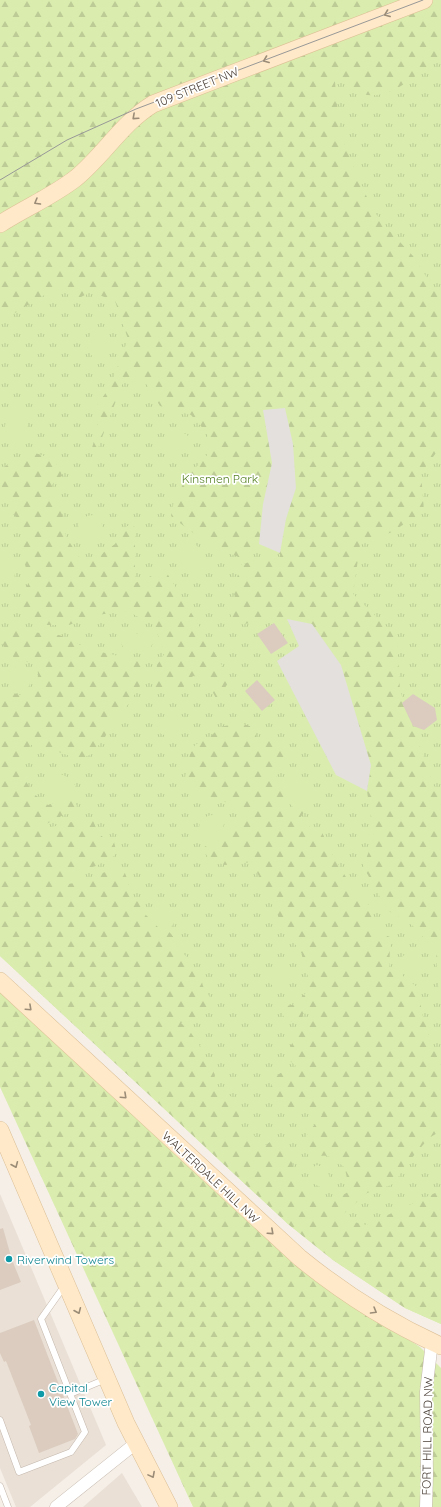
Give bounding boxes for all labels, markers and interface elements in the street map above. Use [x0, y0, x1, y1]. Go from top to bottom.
one-way arrow [384, 9, 391, 17]
one-way arrow [263, 56, 270, 64]
street label: 109 STREET NW [153, 63, 241, 110]
one-way arrow [132, 113, 139, 120]
one-way arrow [34, 198, 41, 205]
park label: Kinsmen Park [182, 471, 258, 486]
one-way arrow [24, 1003, 31, 1010]
one-way arrow [119, 1092, 127, 1099]
street label: WALTERDALE HILL NW [159, 1128, 263, 1226]
one-way arrow [11, 1162, 19, 1169]
one-way arrow [266, 1227, 274, 1235]
place label: Riverwind Towers [17, 1252, 114, 1267]
marker: Riverwind Towers [4, 1254, 14, 1264]
one-way arrow [370, 1306, 377, 1313]
one-way arrow [73, 1307, 81, 1314]
street label: FORT HILL ROAD NW [418, 1376, 436, 1496]
place label: Capital View Tower [49, 1380, 112, 1409]
marker: Capital View Tower [36, 1389, 46, 1399]
one-way arrow [148, 1471, 155, 1478]

